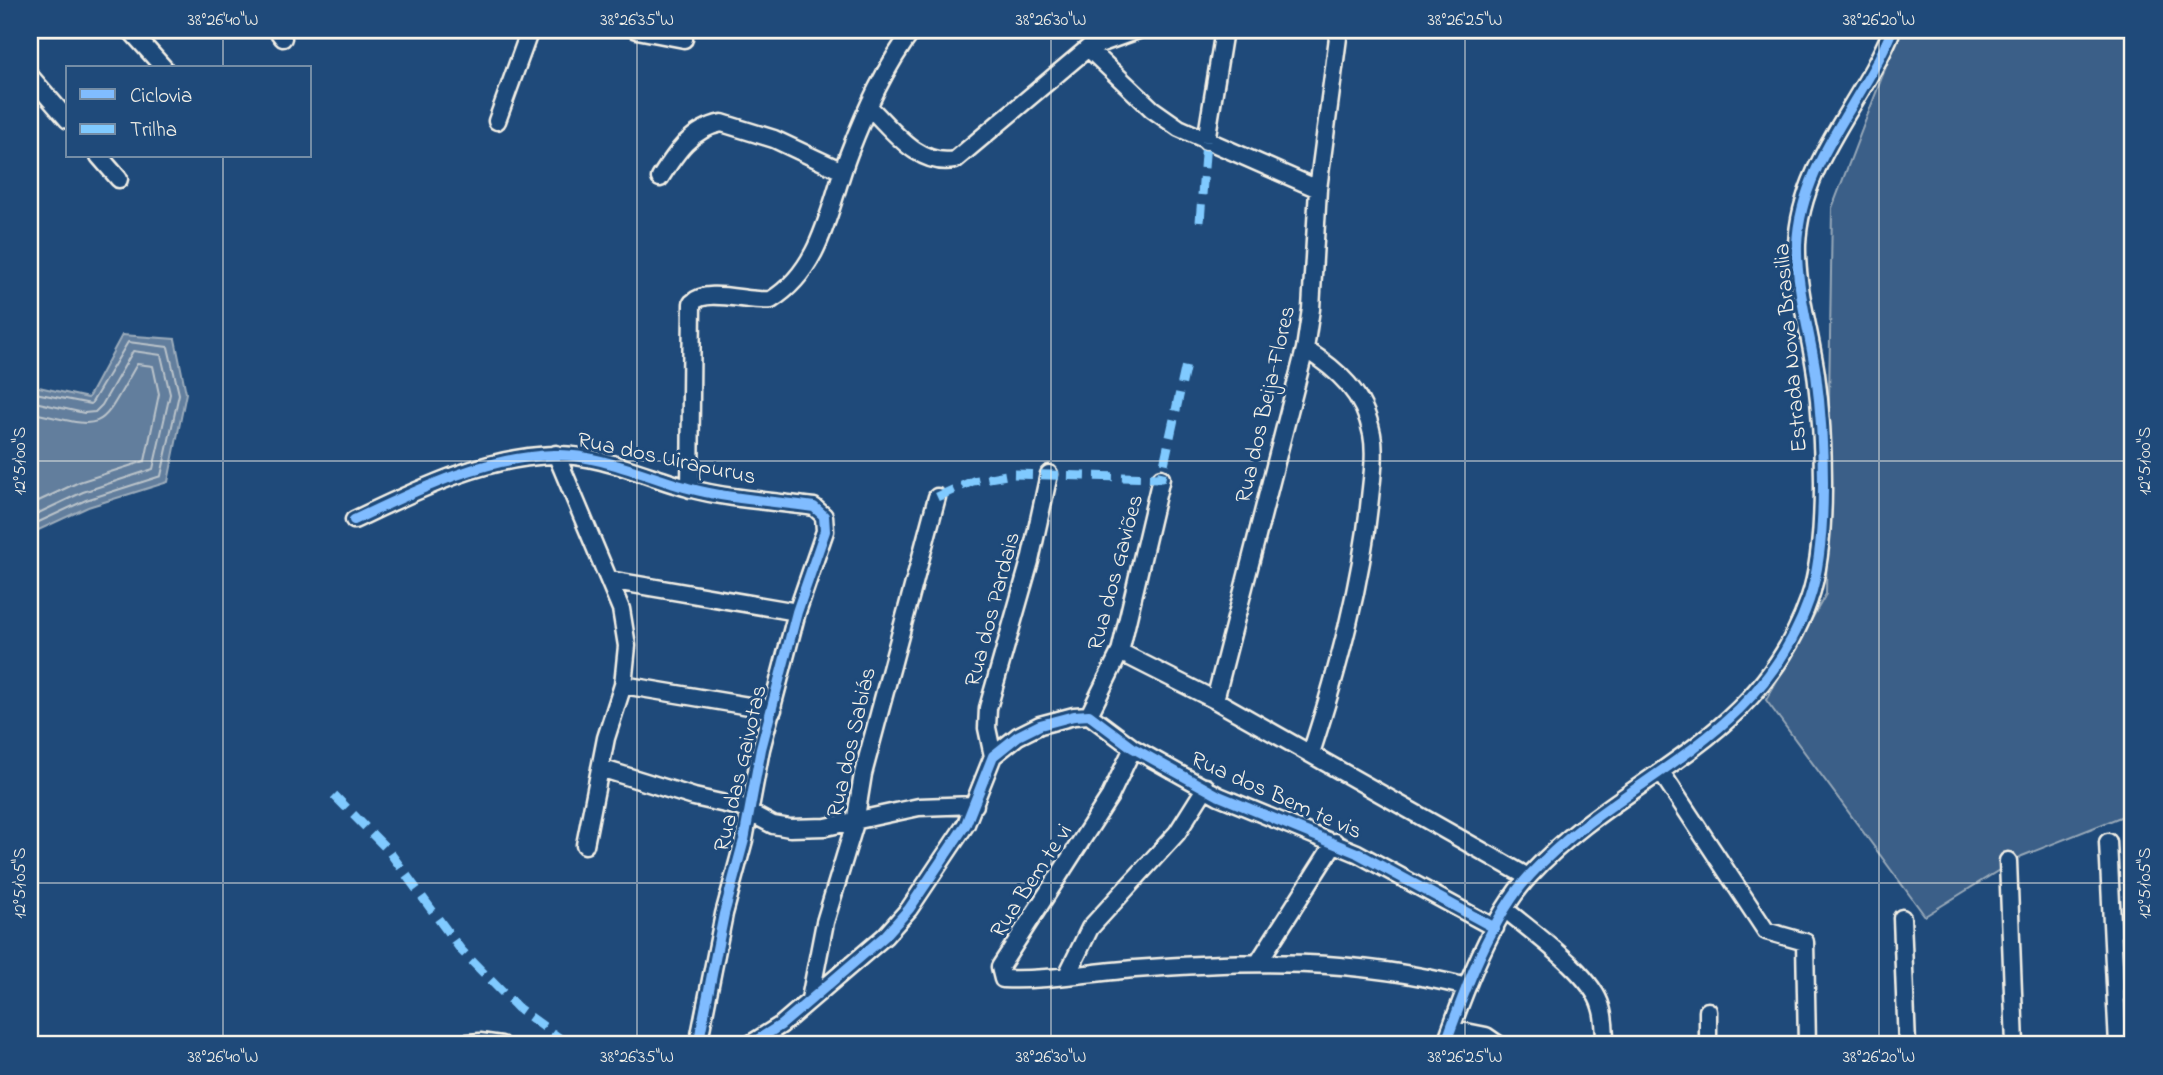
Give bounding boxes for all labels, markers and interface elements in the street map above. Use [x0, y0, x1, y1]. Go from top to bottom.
text: 38°26'40"W [187, 8, 259, 34]
text: 38°26'35"W [600, 8, 674, 34]
text: 38°26'30"W [1015, 8, 1087, 34]
text: 38°26'25"W [1427, 8, 1503, 34]
text: 38°26'20"W [1843, 8, 1915, 34]
legend [66, 66, 312, 158]
text: Ciclovia [130, 82, 192, 112]
text: Trilha [130, 116, 177, 146]
street label: Estrada Nova Brasilia [1766, 242, 1817, 454]
street label: Rua dos Beija-Flores [1228, 303, 1305, 507]
street label: Rua dos Uirapurus [574, 424, 759, 495]
text: 12°51'00"S [8, 427, 34, 495]
text: 12°51'00"S [2133, 427, 2159, 495]
street label: Rua dos Gaviões [1080, 491, 1153, 654]
street label: Rua dos Pardais [957, 529, 1030, 691]
street label: Rua dos Sabiás [819, 664, 886, 821]
street label: Rua das Gaivotas [706, 682, 777, 855]
street label: Rua dos Bem te vis [1185, 744, 1367, 849]
street label: Rua Bem te vi [983, 818, 1081, 945]
text: 12°51'05"S [8, 847, 34, 919]
text: 12°51'05"S [2133, 847, 2159, 919]
text: 38°26'40"W [187, 1045, 259, 1071]
text: 38°26'35"W [600, 1045, 674, 1071]
text: 38°26'30"W [1015, 1045, 1087, 1071]
text: 38°26'25"W [1427, 1045, 1503, 1071]
text: 38°26'20"W [1843, 1045, 1915, 1071]

